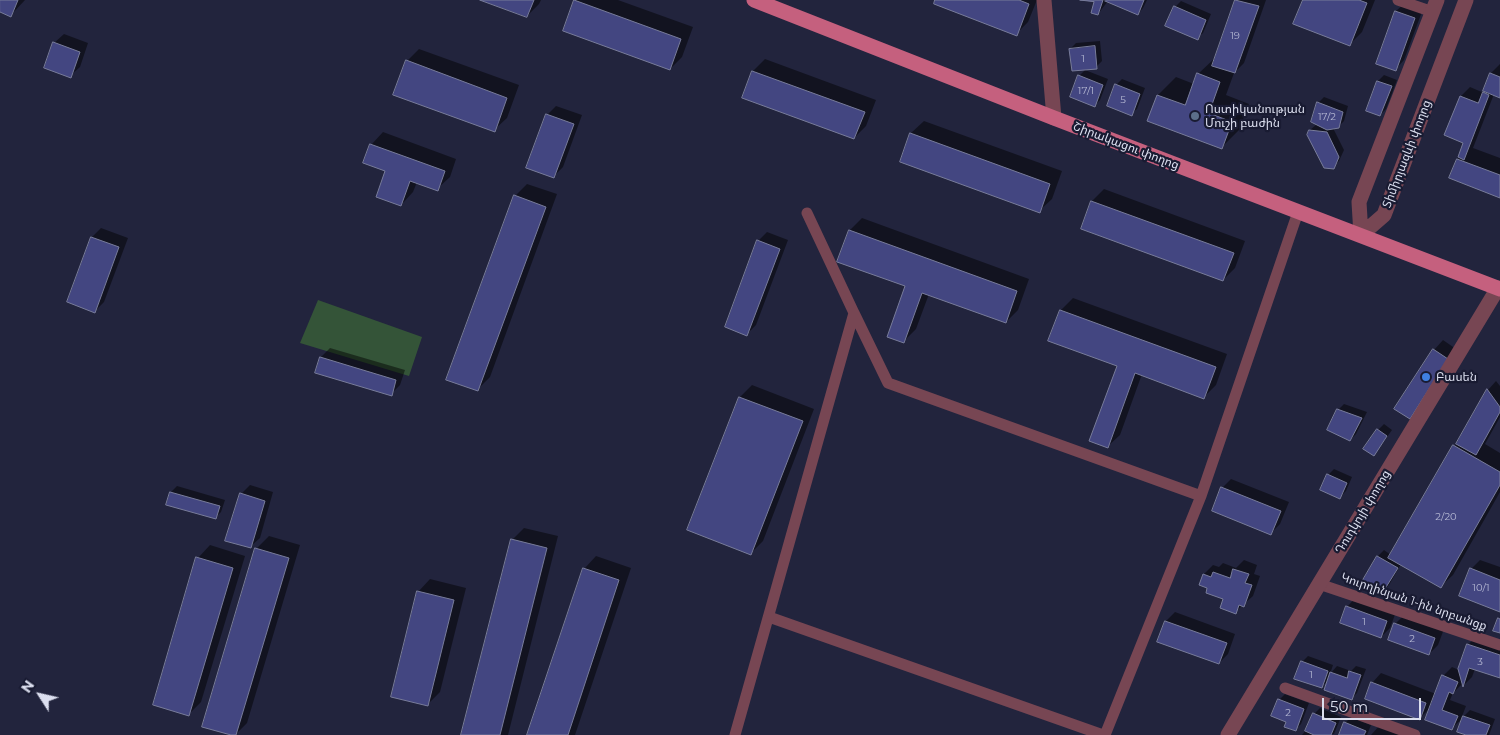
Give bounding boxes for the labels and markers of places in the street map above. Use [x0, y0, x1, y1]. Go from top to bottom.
place label: Ոստիկանության Մուշի բաժին [1205, 102, 1305, 130]
marker: Ոստիկանության Մուշի բաժին [1189, 110, 1201, 122]
place label: Բասեն [1436, 370, 1477, 384]
marker: Բասեն [1420, 371, 1432, 383]

